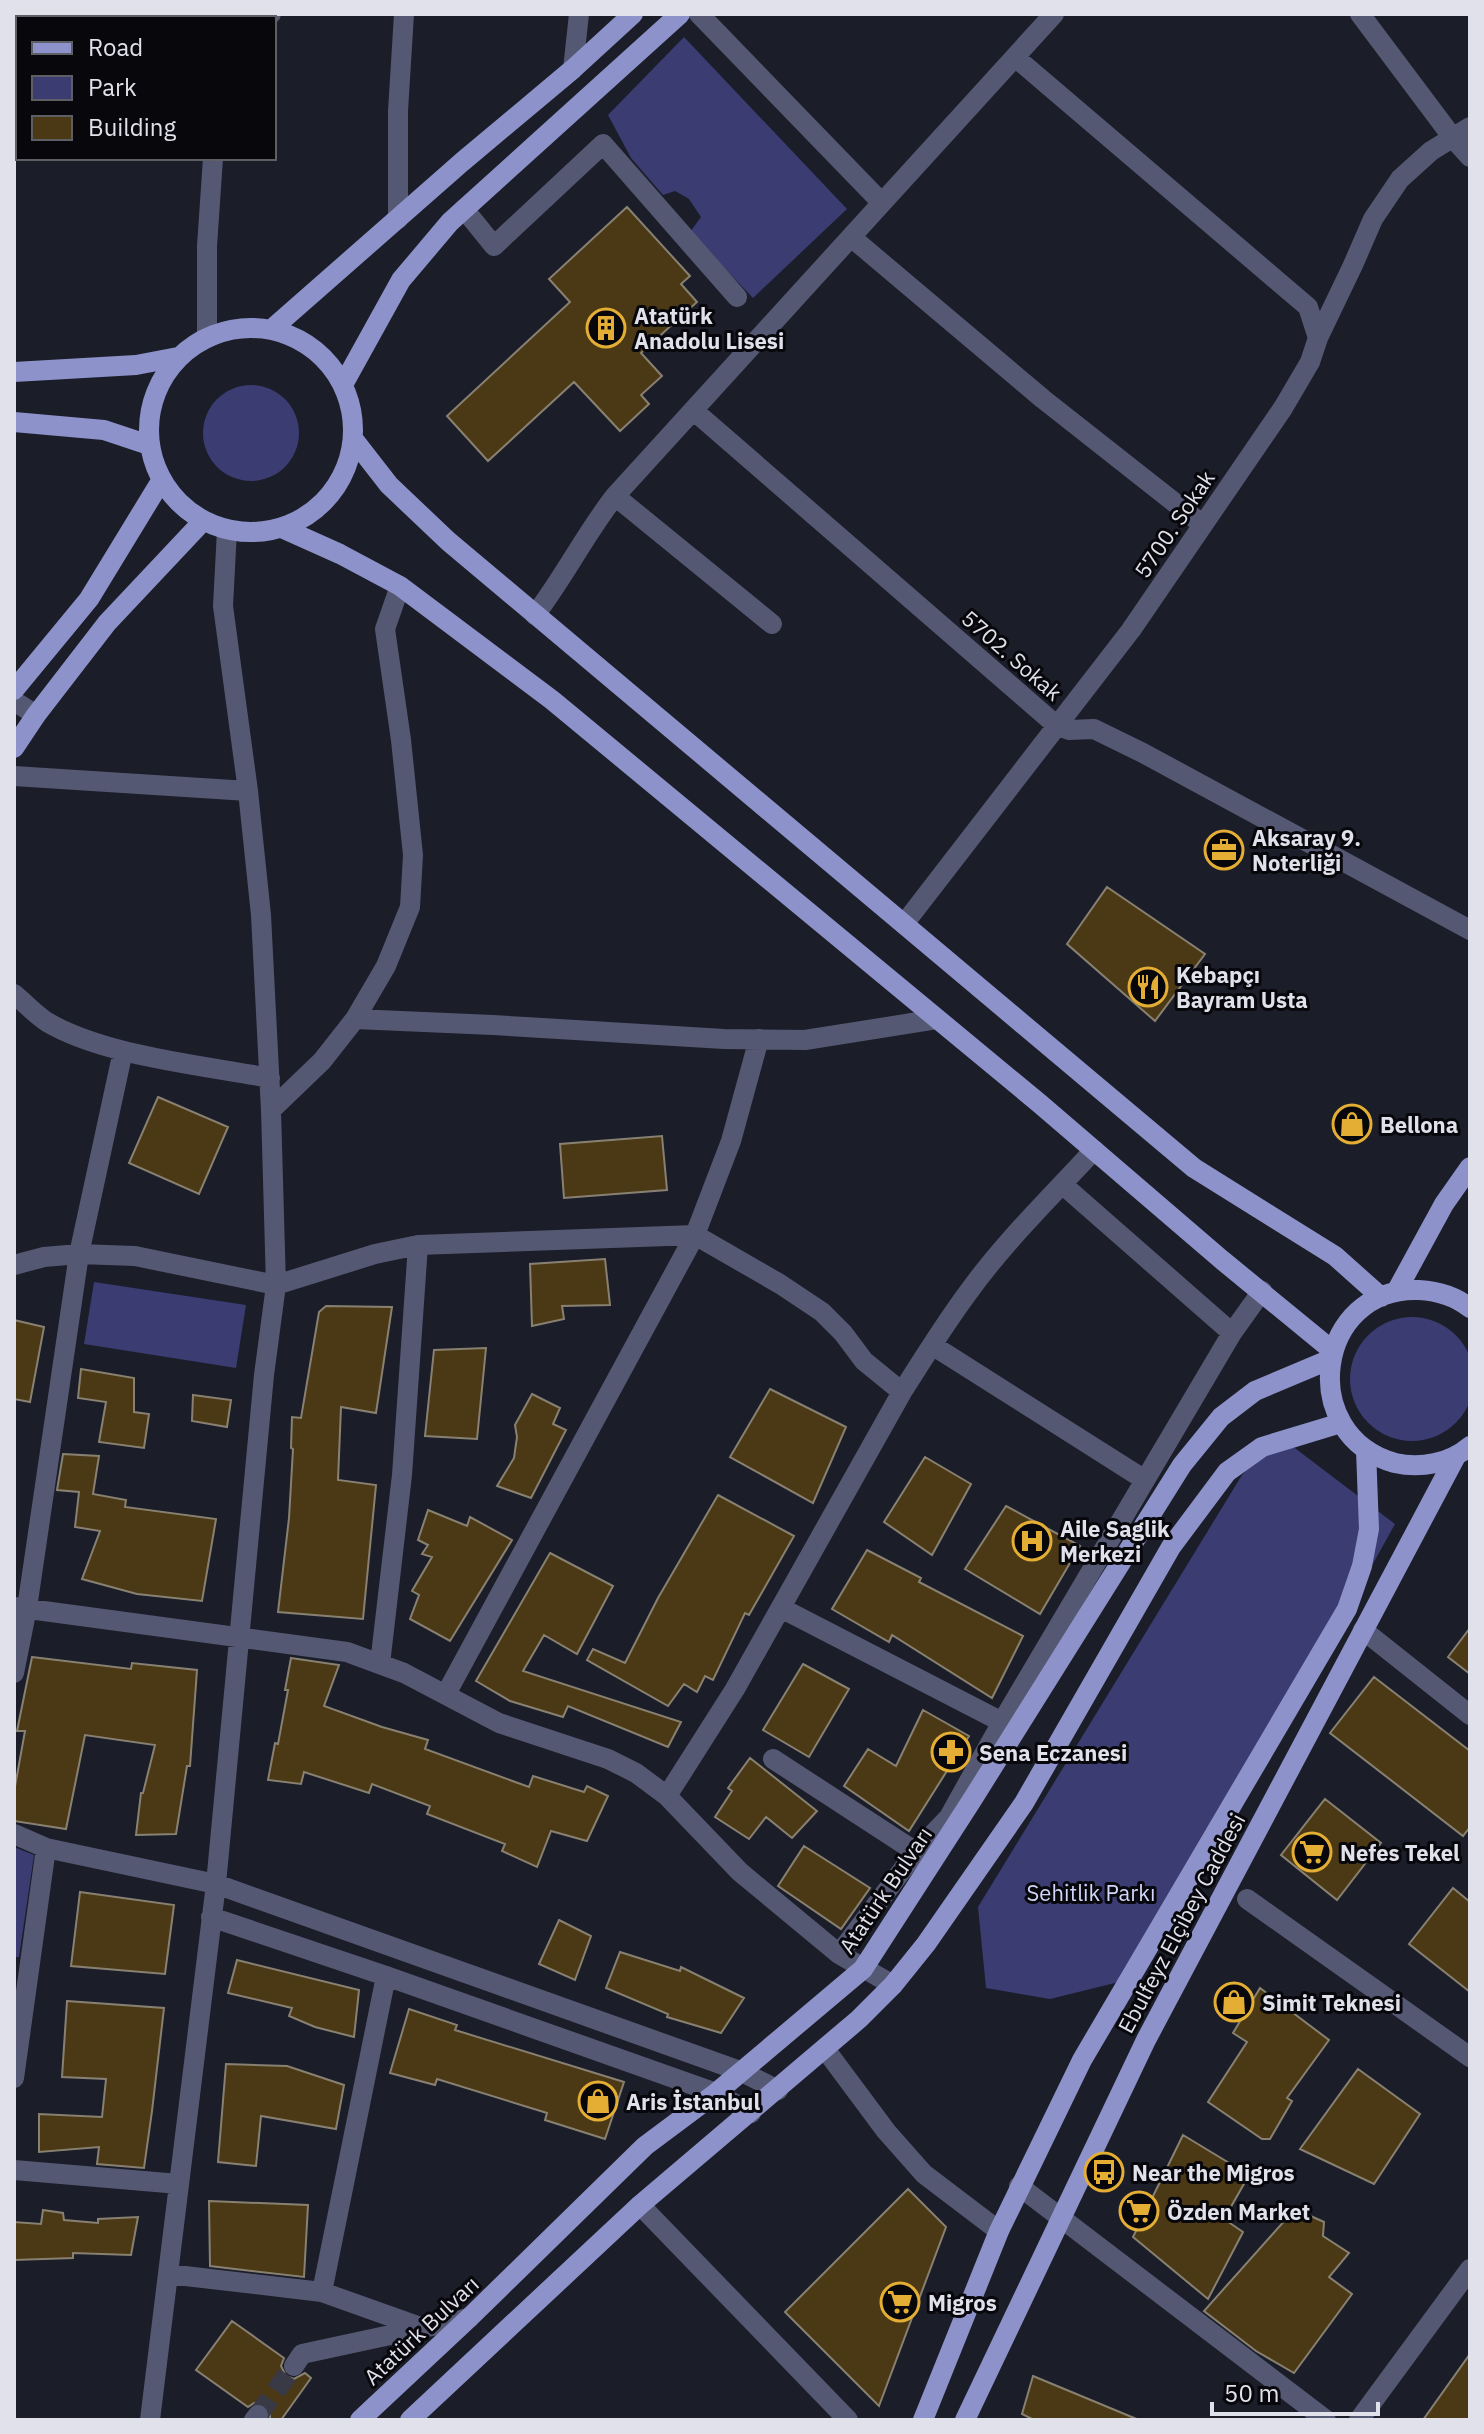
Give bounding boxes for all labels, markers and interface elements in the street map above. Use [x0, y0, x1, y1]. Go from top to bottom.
legend [16, 16, 276, 160]
text: Road [88, 31, 143, 63]
text: Park [88, 71, 137, 103]
text: Building [88, 111, 176, 143]
place label: Atatürk Anadolu Lisesi [634, 301, 784, 355]
building icon: Atatürk Anadolu Lisesi [585, 307, 627, 349]
street label: 5700. Sokak [1127, 464, 1221, 583]
street label: 5702. Sokak [956, 603, 1069, 707]
place label: Aksaray 9. Noterliği [1252, 823, 1361, 877]
office icon: Aksaray 9. Noterliği [1203, 829, 1245, 871]
place label: Kebapçı Bayram Usta [1176, 960, 1308, 1014]
restaurant icon: Kebapçı Bayram Usta [1127, 966, 1169, 1008]
shop icon: Bellona [1331, 1103, 1373, 1145]
place label: Bellona [1380, 1110, 1458, 1139]
place label: Aile Saglik Merkezi [1060, 1514, 1170, 1568]
hospital icon: Aile Saglik Merkezi [1011, 1520, 1053, 1562]
pharmacy icon: Sena Eczanesi [930, 1731, 972, 1773]
place label: Sena Eczanesi [979, 1738, 1127, 1767]
street label: Ebulfeyz Elçibey Caddesi [1111, 1808, 1251, 2038]
street label: Atatürk Bulvarı [832, 1821, 938, 1959]
supermarket icon: Nefes Tekel [1291, 1831, 1333, 1873]
place label: Nefes Tekel [1340, 1838, 1460, 1867]
park label: Sehitlik Parkı [1027, 1878, 1155, 1907]
shop icon: Simit Teknesi [1213, 1981, 1255, 2023]
place label: Simit Teknesi [1262, 1988, 1401, 2017]
shop icon: Aris İstanbul [577, 2080, 619, 2122]
place label: Aris İstanbul [626, 2087, 760, 2116]
bus stop icon: Near the Migros [1083, 2151, 1125, 2193]
place label: Near the Migros [1132, 2158, 1295, 2187]
supermarket icon: Özden Market [1118, 2190, 1160, 2232]
place label: Özden Market [1167, 2197, 1310, 2226]
street label: Atatürk Bulvarı [357, 2269, 485, 2391]
supermarket icon: Migros [879, 2281, 921, 2323]
place label: Migros [928, 2288, 997, 2317]
scale bar [1212, 2366, 1378, 2416]
text: 50 m [1224, 2377, 1279, 2409]

